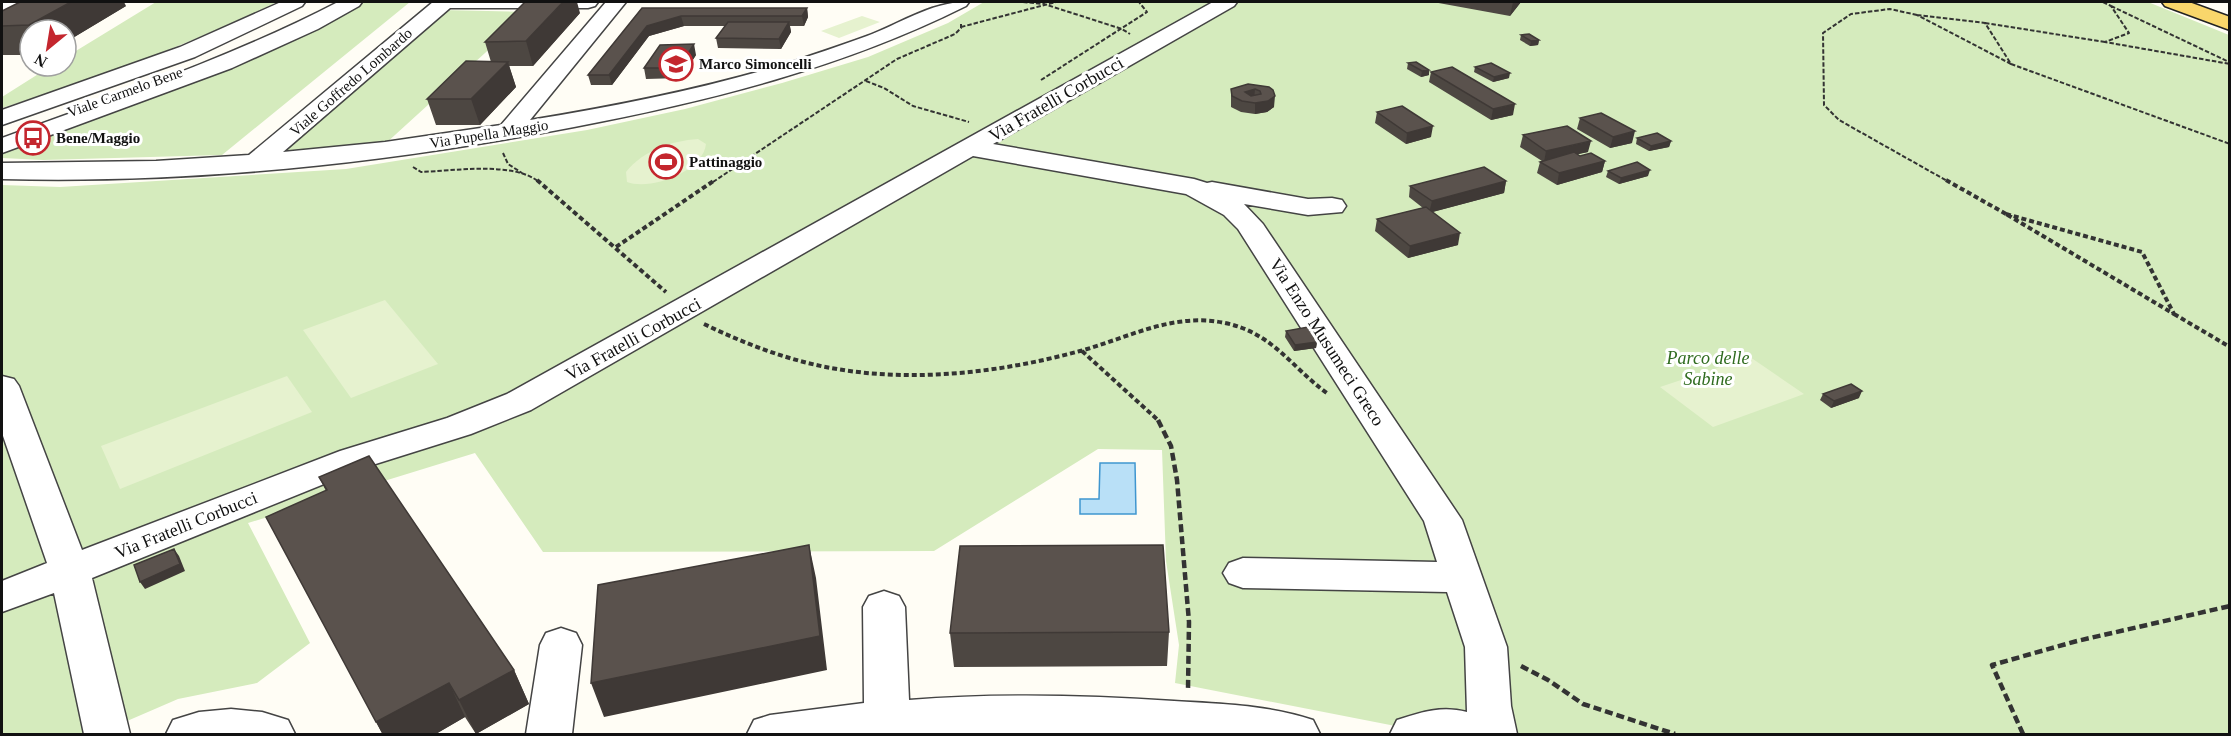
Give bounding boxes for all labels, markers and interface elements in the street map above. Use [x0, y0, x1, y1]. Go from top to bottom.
north arrow [18, 18, 78, 78]
street label: Viale Goffredo Lombardo [287, 25, 415, 139]
school or university icon: Marco Simoncelli [658, 46, 694, 82]
text: N [31, 50, 50, 71]
street label: Via Fratelli Corbucci [985, 52, 1127, 146]
place label: Marco Simoncelli [699, 56, 812, 72]
street label: Viale Carmelo Bene [65, 64, 185, 120]
street label: Via Pupella Maggio [429, 117, 549, 151]
bus stop icon: Bene/Maggio [15, 120, 51, 156]
place label: Bene/Maggio [56, 130, 140, 146]
sports icon: Pattinaggio [648, 144, 684, 180]
place label: Pattinaggio [689, 154, 762, 170]
street label: Via Enzo Musumeci Greco [1265, 255, 1389, 429]
street label: Via Fratelli Corbucci [562, 293, 704, 385]
park label: Parco delle Sabine [1666, 348, 1749, 389]
street label: Via Fratelli Corbucci [112, 487, 260, 563]

